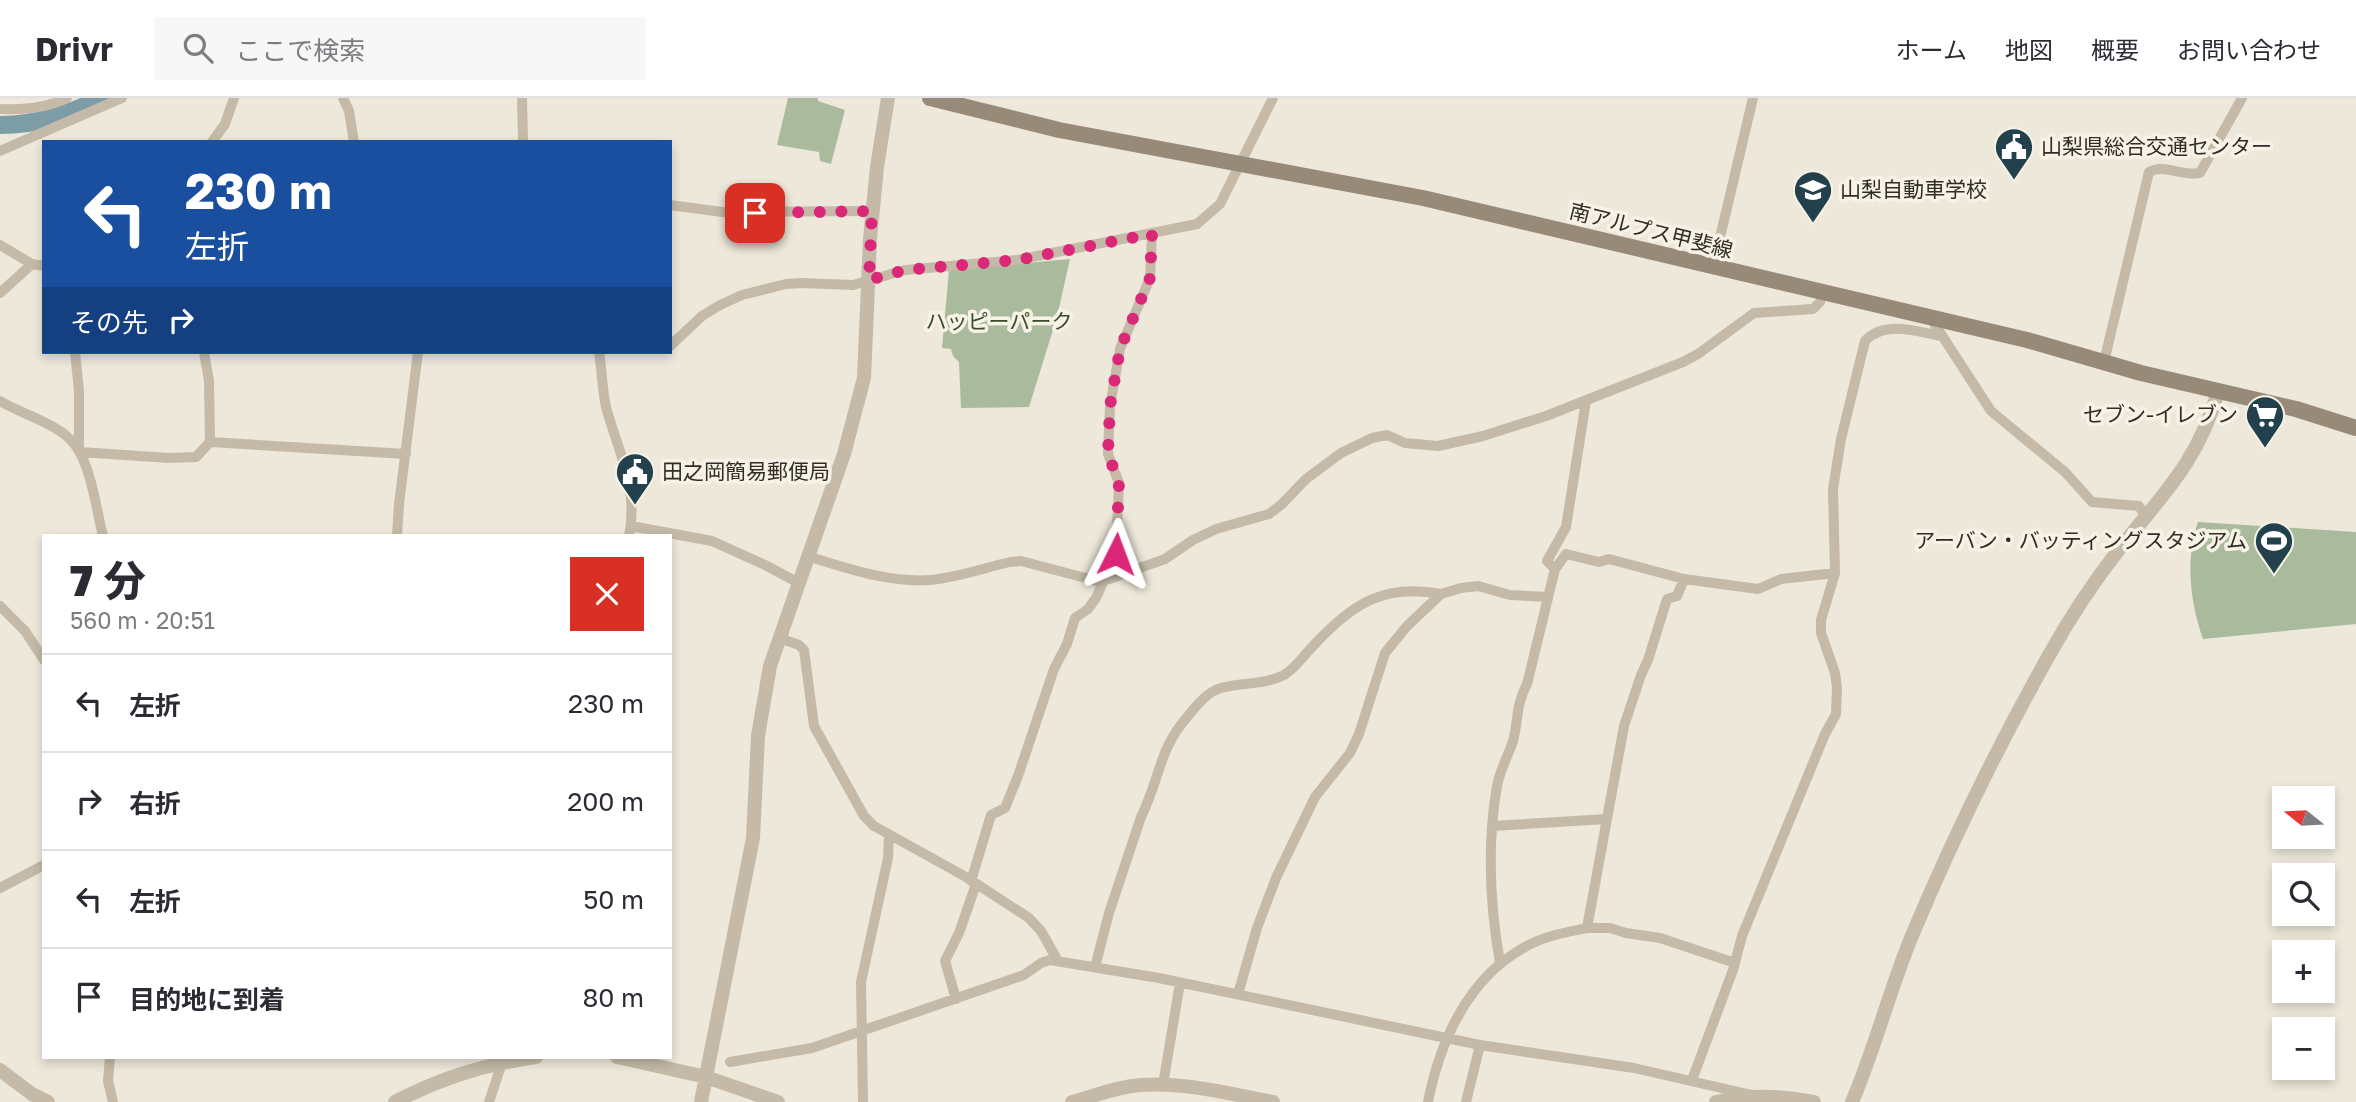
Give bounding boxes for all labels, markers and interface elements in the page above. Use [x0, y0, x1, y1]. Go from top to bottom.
search box [155, 17, 645, 80]
text: Drivr [35, 29, 113, 68]
icon: search [179, 29, 217, 67]
text: ここで検索 [235, 35, 365, 66]
text: ホーム [1896, 35, 1967, 64]
text: 地図 [2005, 35, 2053, 64]
text: 概要 [2091, 35, 2139, 64]
text: お問い合わせ [2177, 35, 2321, 64]
public building icon: 山梨県総合交通センター [1993, 126, 2035, 181]
place label: 山梨県総合交通センター [2041, 133, 2272, 159]
text: 230 m [185, 161, 332, 220]
icon: left [70, 168, 161, 259]
school or university icon: 山梨自動車学校 [1792, 169, 1834, 224]
place label: 山梨自動車学校 [1840, 176, 1987, 202]
pin [725, 183, 785, 243]
icon: arrive [736, 194, 774, 232]
street label: 南アルプス甲斐線 [1567, 197, 1736, 263]
text: 左折 [185, 227, 249, 265]
icon: right [162, 301, 200, 339]
text: その先 [70, 307, 148, 338]
park label: ハッピーパーク [926, 308, 1072, 334]
supermarket icon: セブン-イレブン [2244, 394, 2286, 449]
place label: セブン-イレブン [2083, 401, 2238, 427]
public building icon: 田之岡簡易郵便局 [614, 451, 656, 506]
place label: 田之岡簡易郵便局 [662, 458, 830, 484]
position arrow [1079, 517, 1153, 591]
sports icon: アーバン・バッティングスタジアム [2253, 520, 2295, 575]
place label: アーバン・バッティングスタジアム [1914, 527, 2247, 553]
text: 7 分 [70, 555, 145, 605]
button: close [570, 557, 644, 631]
text: 560 m · 20:51 [70, 606, 215, 634]
icon: left [70, 684, 108, 722]
text: 230 m [568, 688, 644, 719]
text: 左折 [129, 690, 181, 721]
icon: right [70, 782, 108, 820]
text: 200 m [567, 786, 644, 817]
north arrow [2272, 786, 2334, 849]
map controls [2272, 786, 2335, 1080]
text: 右折 [129, 788, 181, 819]
button: search [2272, 863, 2335, 926]
icon: left [70, 880, 108, 918]
text: 50 m [583, 884, 644, 915]
text: 左折 [129, 886, 181, 917]
button: + [2272, 940, 2335, 1003]
icon: arrive [70, 978, 108, 1016]
text: 80 m [583, 982, 644, 1013]
text: 目的地に到着 [129, 984, 285, 1015]
button: − [2272, 1017, 2335, 1080]

